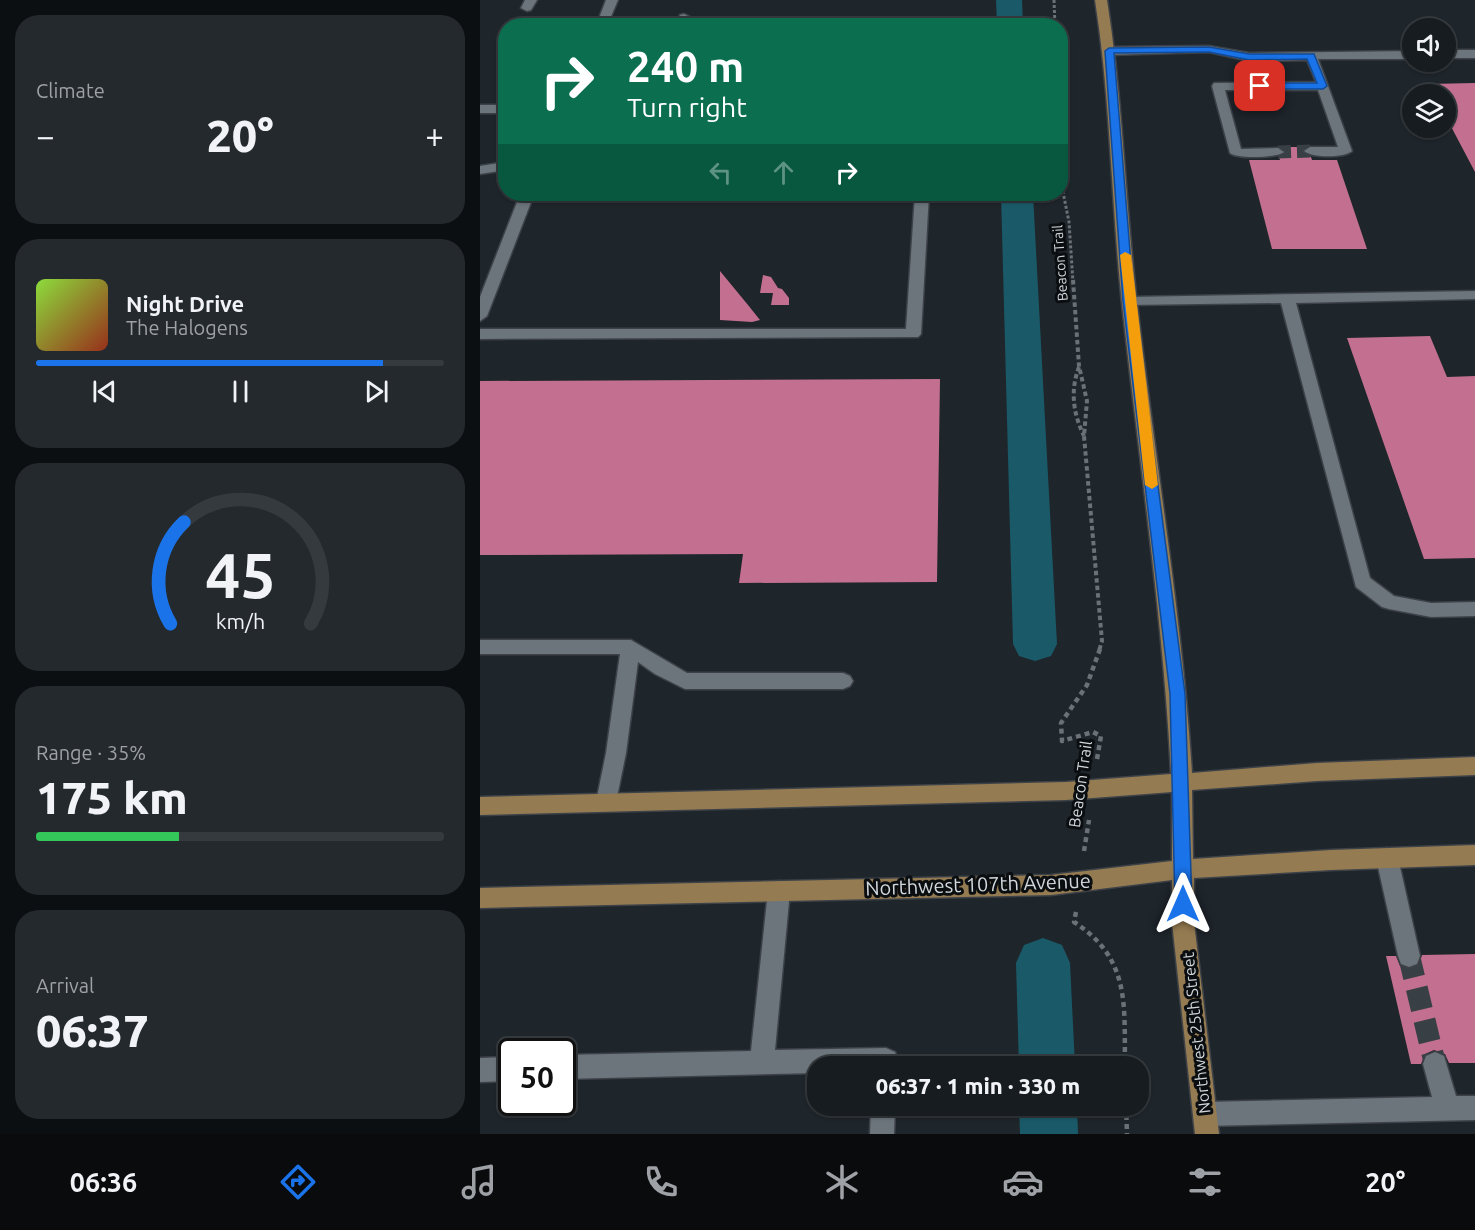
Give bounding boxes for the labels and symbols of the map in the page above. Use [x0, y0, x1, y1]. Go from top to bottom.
pin [1234, 60, 1285, 111]
street label: Beacon Trail [1049, 224, 1071, 302]
street label: Beacon Trail [1065, 739, 1095, 829]
street label: Northwest 107th Avenue [865, 869, 1091, 899]
position arrow [1151, 872, 1215, 936]
street label: Northwest 25th Street [1178, 951, 1213, 1115]
speed limit sign: 50 [498, 1038, 576, 1116]

